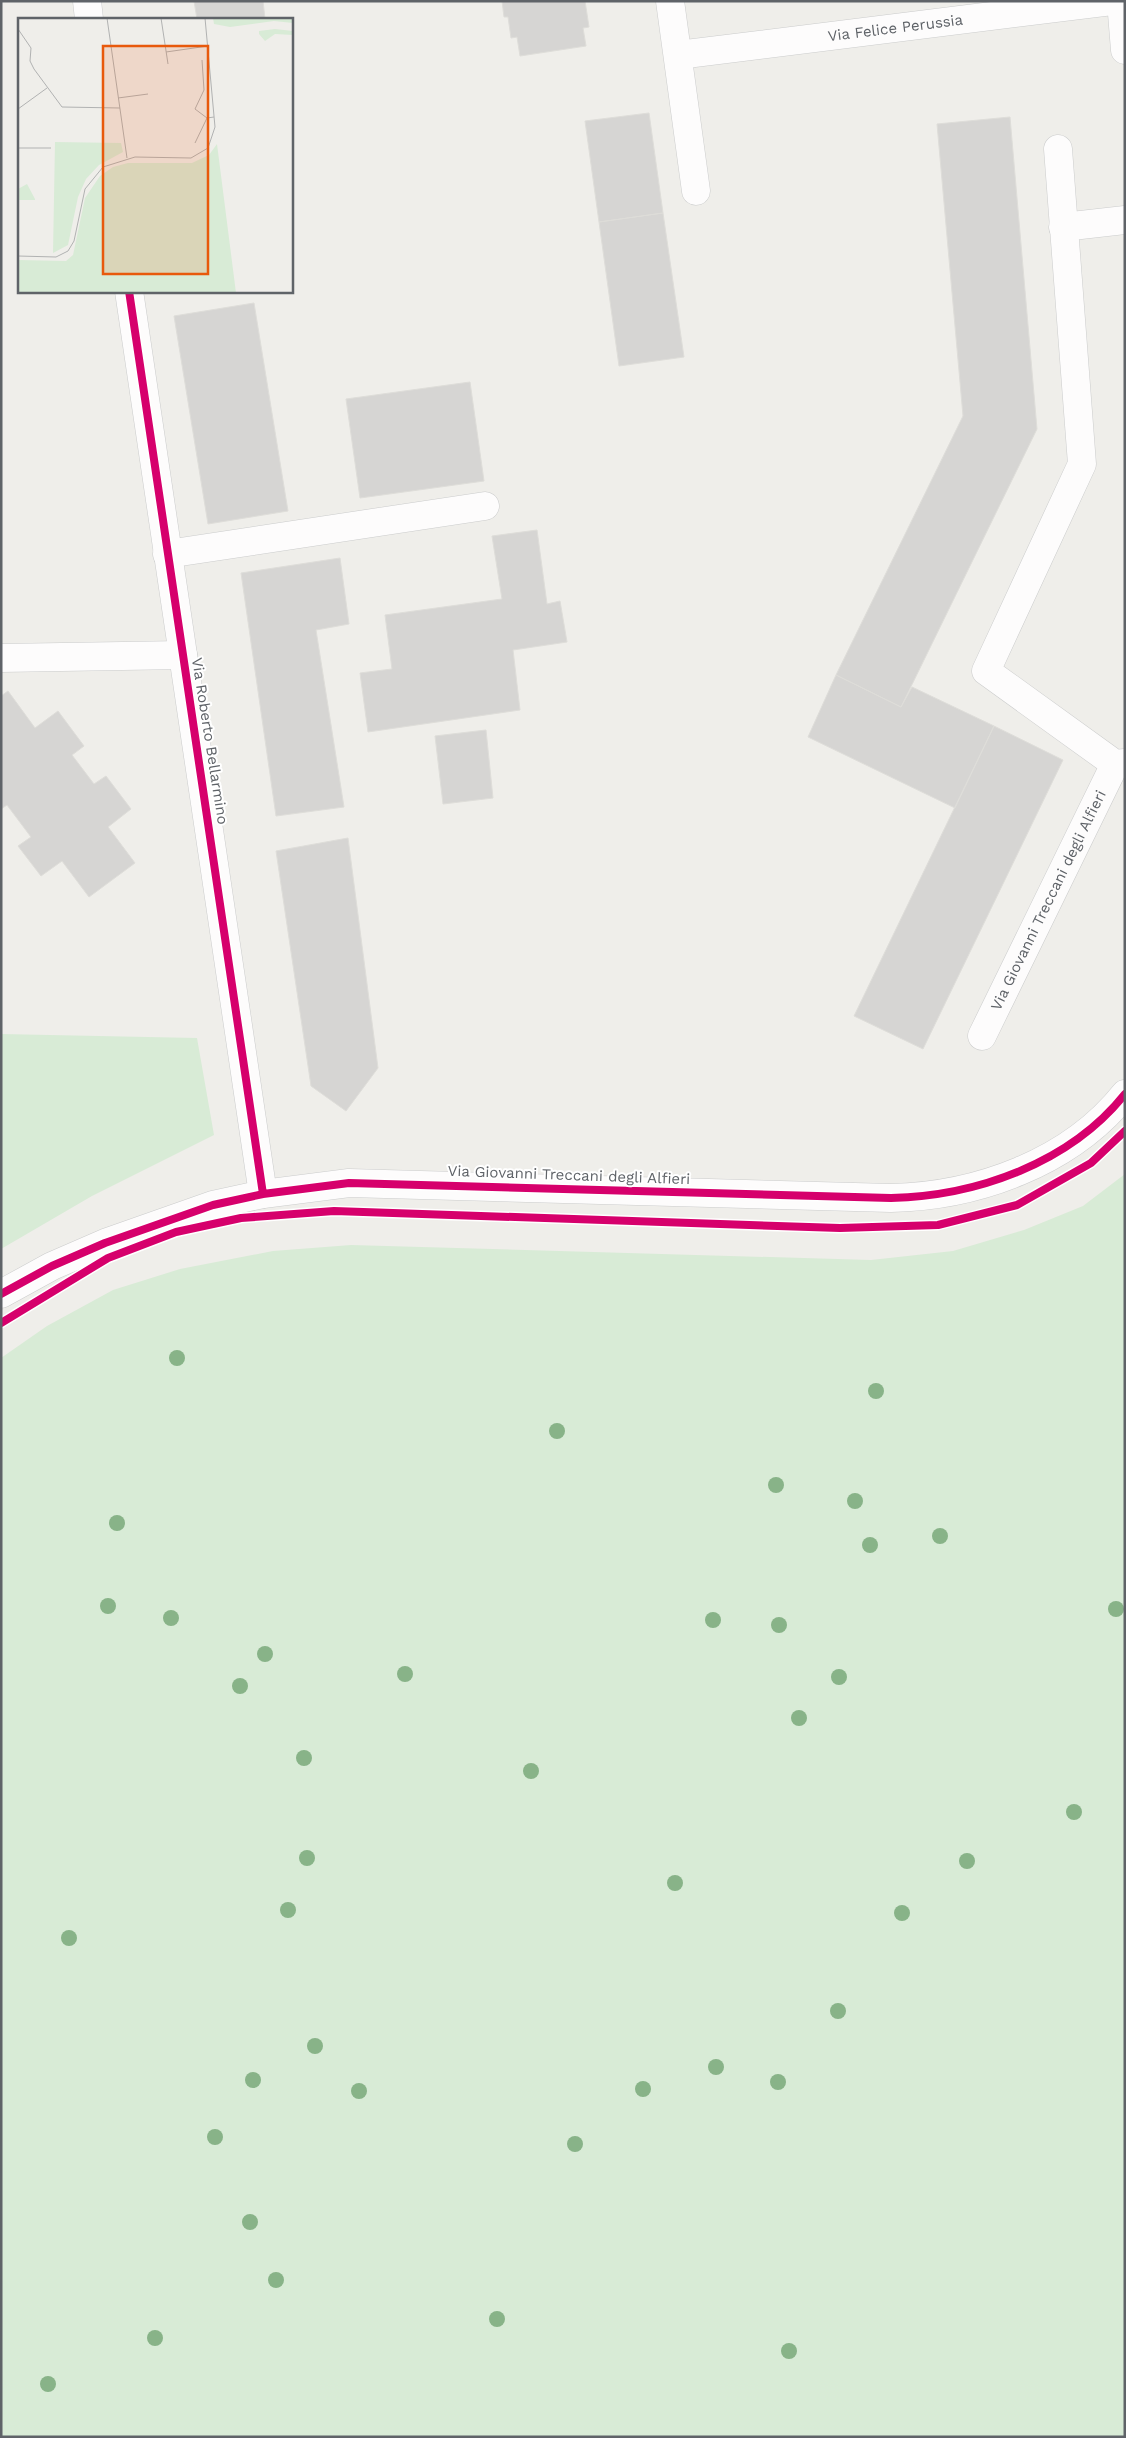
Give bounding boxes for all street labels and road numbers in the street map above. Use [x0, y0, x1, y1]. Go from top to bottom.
street label: Via Felice Perussia [827, 11, 964, 45]
street label: Via Roberto Bellarmino [188, 656, 232, 826]
street label: Via Giovanni Treccani degli Alfieri [987, 787, 1110, 1013]
street label: Via Giovanni Treccani degli Alfieri [447, 1162, 691, 1188]

